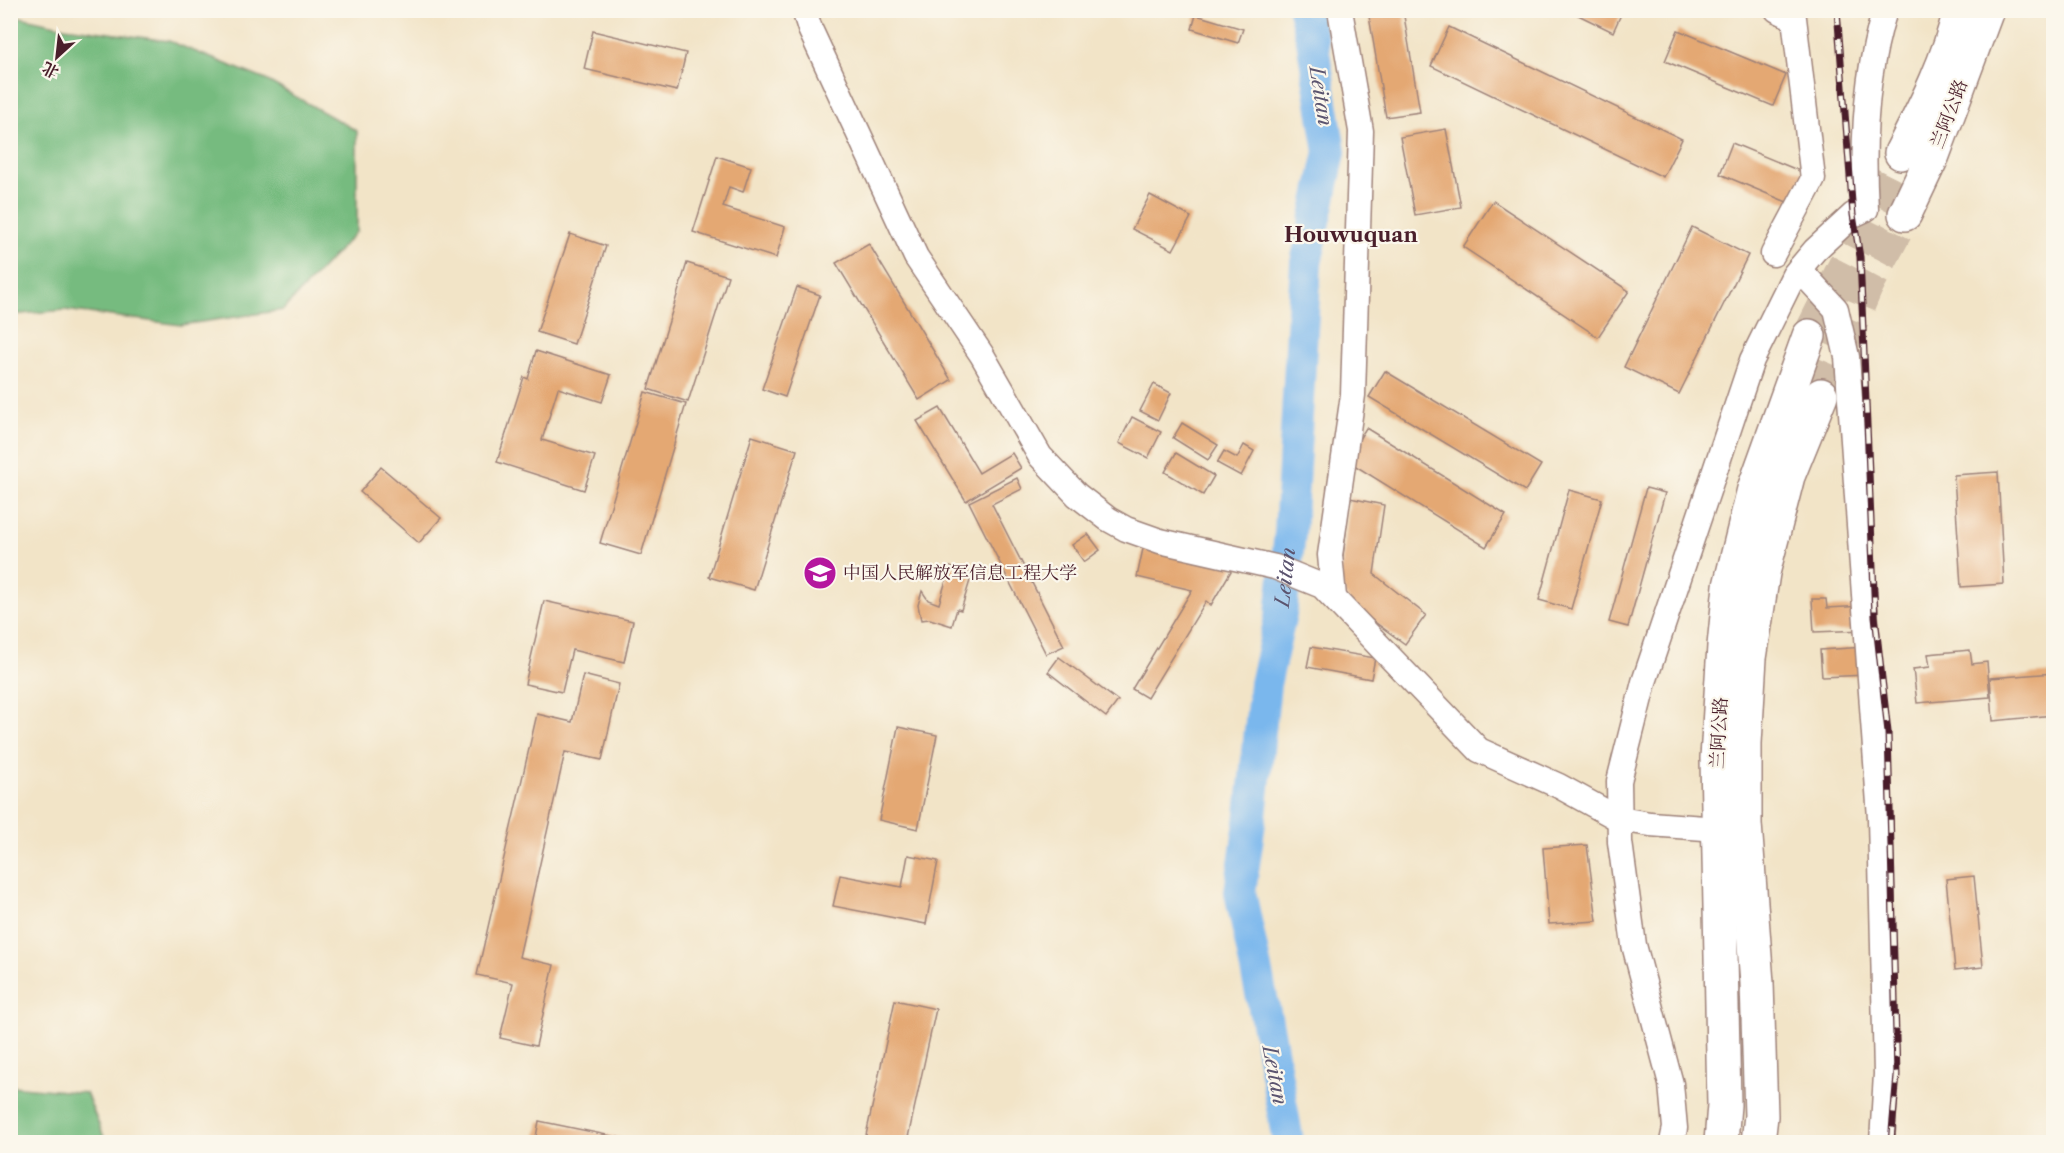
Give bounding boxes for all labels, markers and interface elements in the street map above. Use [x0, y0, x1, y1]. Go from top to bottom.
north arrow [27, 27, 87, 87]
text: 北 [39, 58, 62, 83]
water label: Leitan [1304, 63, 1338, 127]
street label: 兰阿公路 [1926, 76, 1972, 152]
district label: Houwuquan [1284, 222, 1419, 247]
water label: Leitan [1270, 546, 1300, 610]
school or university icon: 中国人民解放军信息工程大学 [802, 555, 838, 591]
place label: 中国人民解放军信息工程大学 [843, 562, 1077, 584]
street label: 兰阿公路 [1706, 696, 1732, 770]
water label: Leitan [1257, 1041, 1292, 1107]

